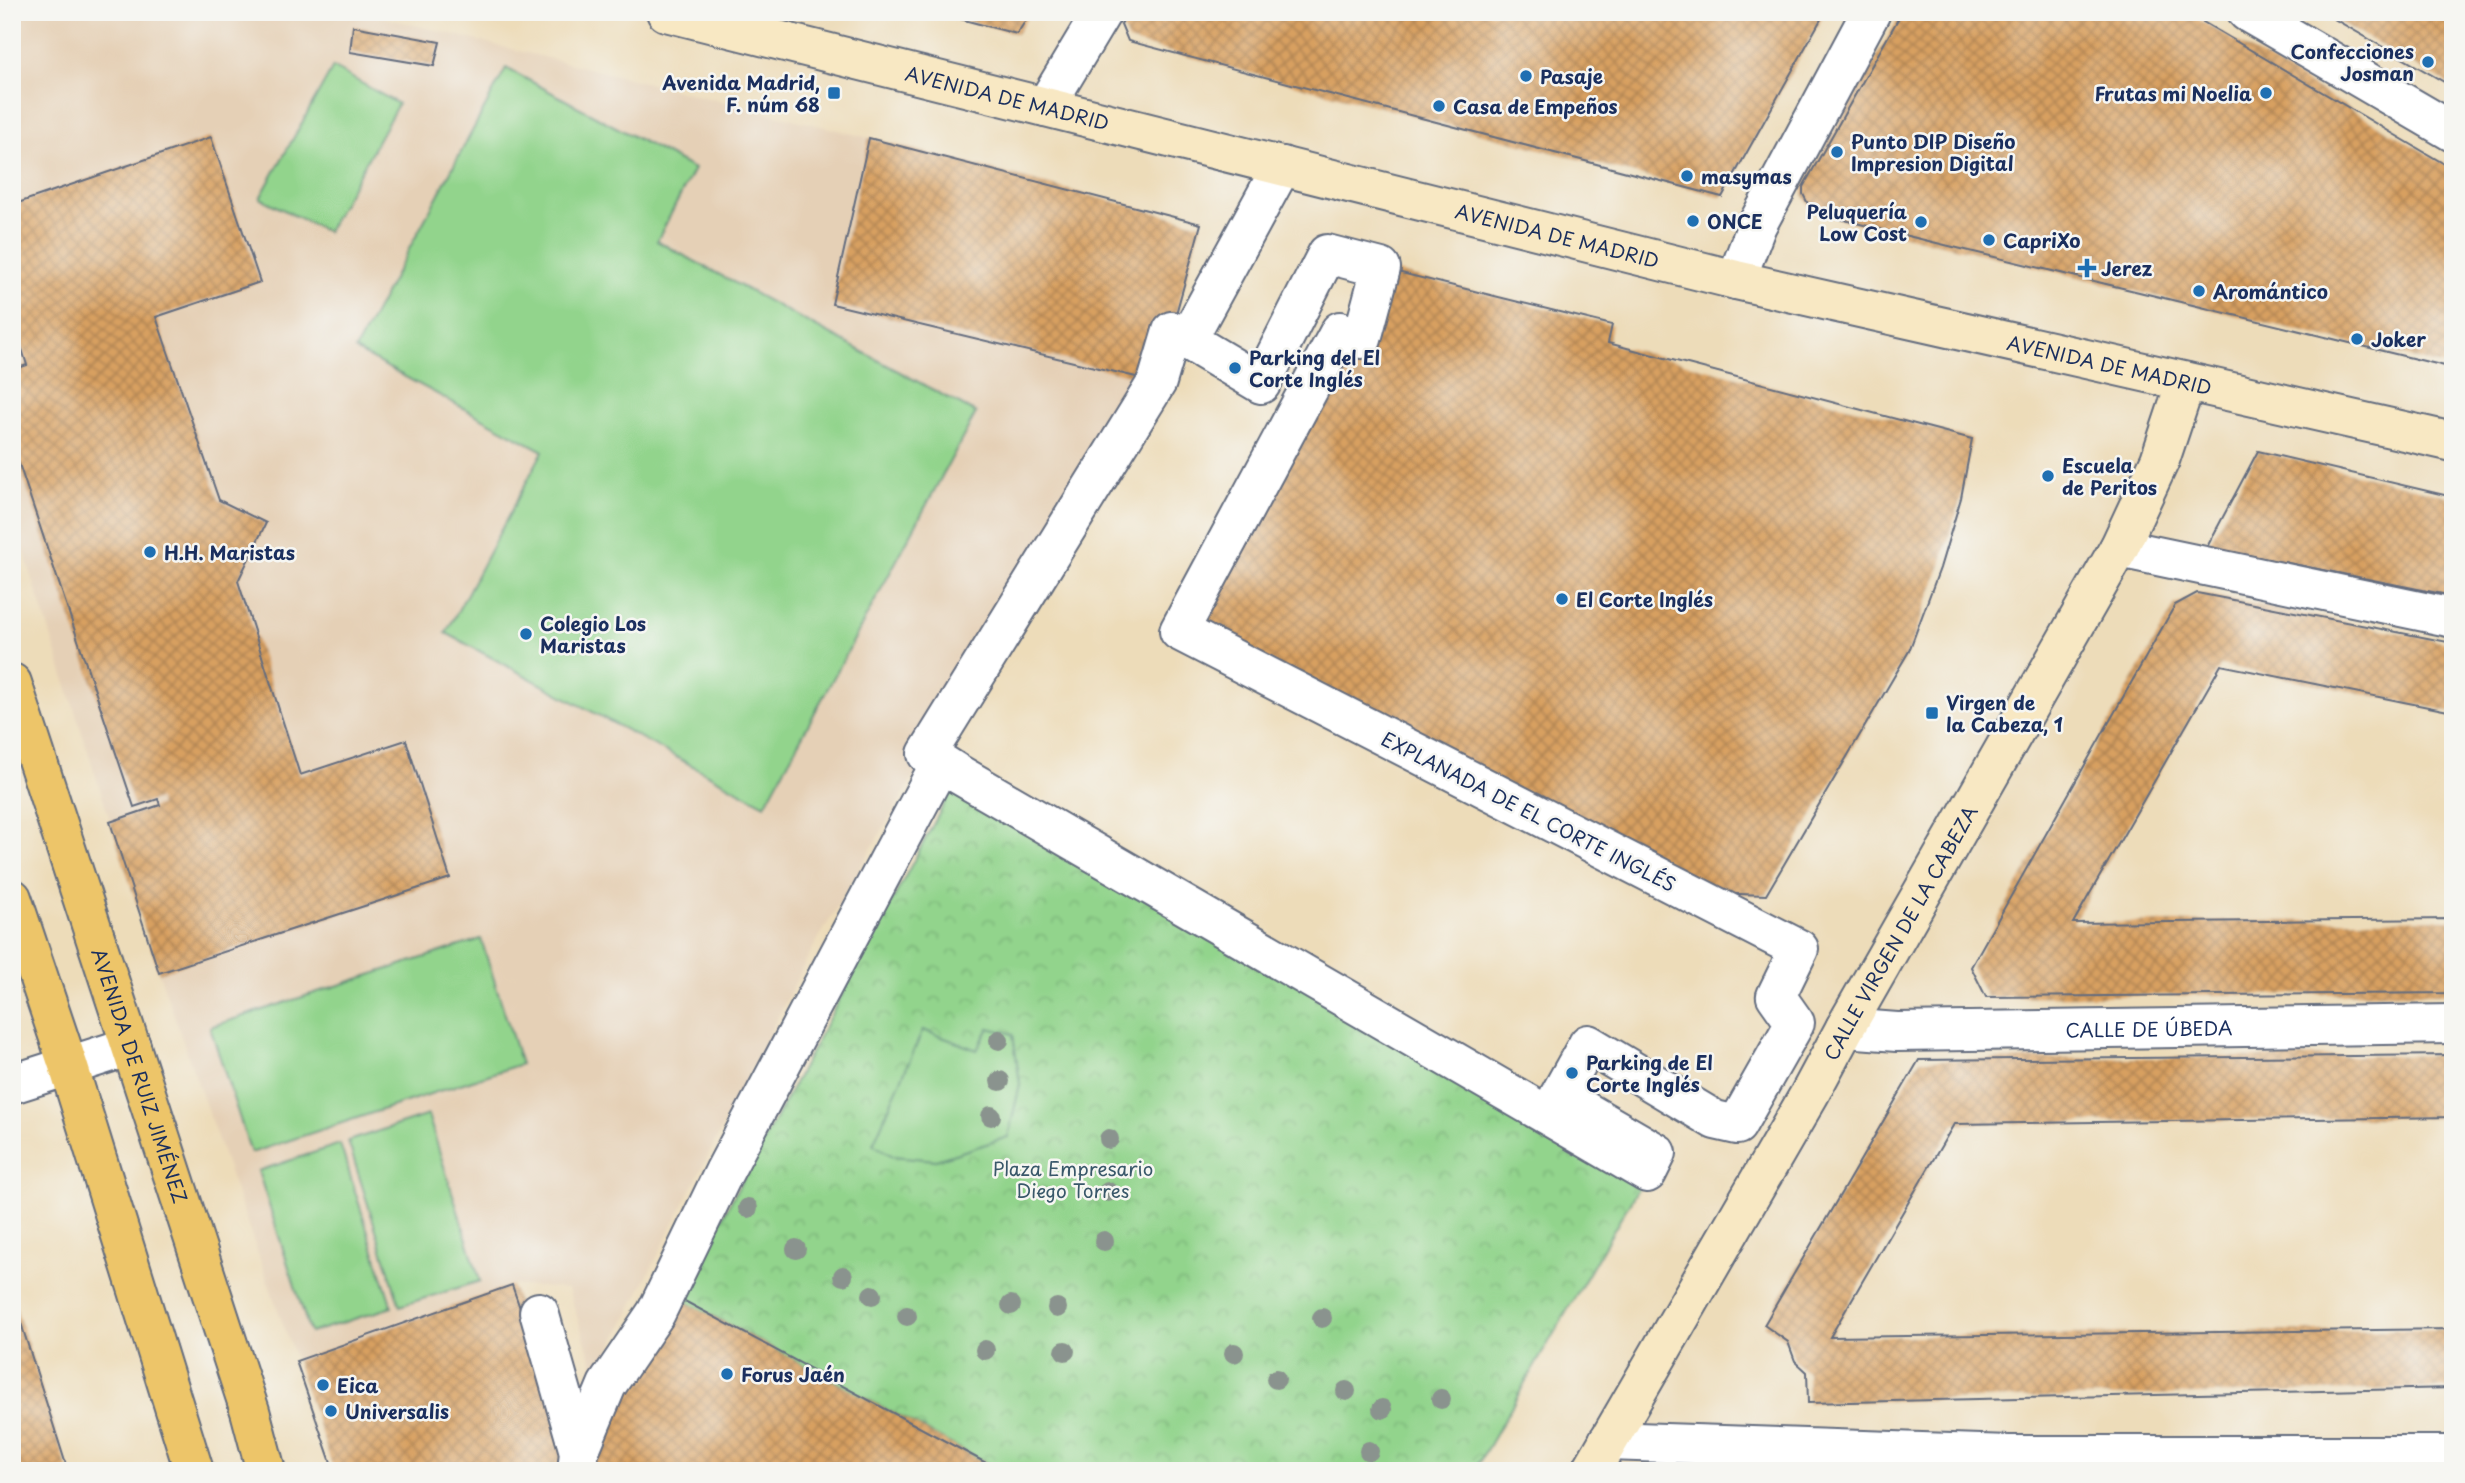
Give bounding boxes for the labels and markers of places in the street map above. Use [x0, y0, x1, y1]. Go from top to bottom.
place label: Confecciones Josman [2290, 37, 2414, 87]
marker: Confecciones Josman [2420, 54, 2436, 70]
place label: Pasaje [1540, 62, 1603, 90]
place label: Avenida Madrid, F. núm 68 [661, 68, 820, 118]
marker: Pasaje [1518, 68, 1534, 84]
place label: Frutas mi Noelia [2095, 79, 2252, 107]
marker: Avenida Madrid, F. núm 68 [826, 85, 842, 101]
marker: Frutas mi Noelia [2258, 85, 2274, 101]
place label: Casa de Empeños [1453, 92, 1618, 120]
marker: Casa de Empeños [1431, 98, 1447, 114]
place label: Punto DIP Diseño Impresion Digital [1851, 127, 2015, 177]
marker: Punto DIP Diseño Impresion Digital [1829, 144, 1845, 160]
place label: masymas [1701, 162, 1792, 190]
marker: masymas [1679, 168, 1695, 184]
place label: Peluquería Low Cost [1807, 197, 1907, 247]
place label: ONCE [1707, 207, 1763, 235]
marker: ONCE [1685, 213, 1701, 229]
marker: Peluquería Low Cost [1913, 214, 1929, 230]
place label: CapriXo [2003, 226, 2080, 254]
marker: CapriXo [1981, 232, 1997, 248]
place label: Jerez [2101, 254, 2153, 282]
marker: Jerez [2079, 260, 2095, 276]
place label: Aromántico [2213, 277, 2328, 305]
marker: Aromántico [2191, 283, 2207, 299]
place label: Joker [2371, 325, 2426, 353]
marker: Joker [2349, 331, 2365, 347]
place label: Parking del El Corte Inglés [1249, 343, 1380, 393]
marker: Parking del El Corte Inglés [1227, 360, 1243, 376]
place label: Escuela de Peritos [2062, 451, 2157, 501]
marker: Escuela de Peritos [2040, 468, 2056, 484]
place label: H.H. Maristas [164, 538, 295, 566]
marker: H.H. Maristas [142, 544, 158, 560]
place label: El Corte Inglés [1576, 585, 1713, 613]
marker: El Corte Inglés [1554, 591, 1570, 607]
place label: Colegio Los Maristas [540, 609, 646, 659]
marker: Colegio Los Maristas [518, 626, 534, 642]
place label: Virgen de la Cabeza, 1 [1946, 688, 2063, 738]
marker: Virgen de la Cabeza, 1 [1924, 705, 1940, 721]
place label: Parking de El Corte Inglés [1586, 1048, 1713, 1098]
marker: Parking de El Corte Inglés [1564, 1065, 1580, 1081]
place label: Forus Jaén [741, 1360, 845, 1388]
marker: Forus Jaén [719, 1366, 735, 1382]
place label: Eica [337, 1371, 378, 1399]
marker: Eica [315, 1377, 331, 1393]
place label: Universalis [345, 1397, 449, 1425]
marker: Universalis [323, 1403, 339, 1419]

